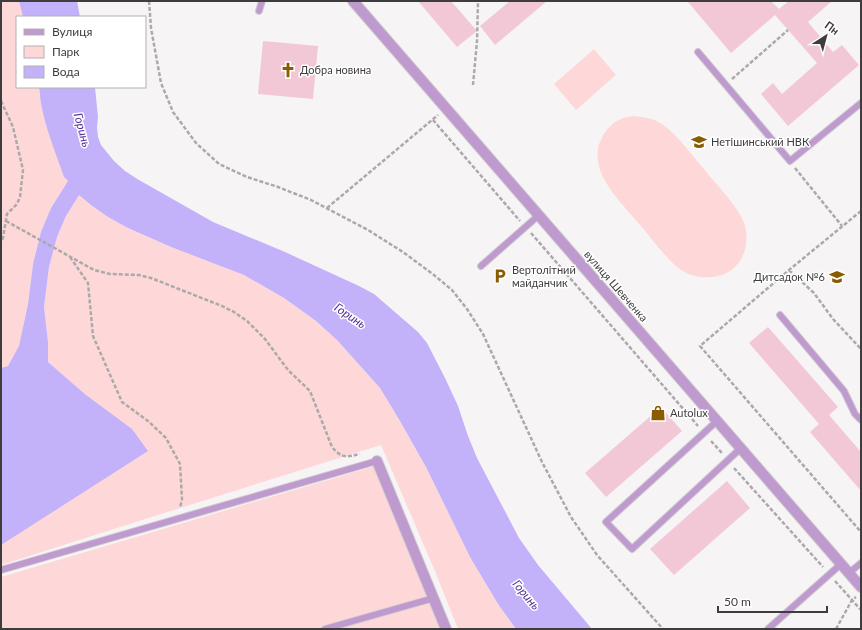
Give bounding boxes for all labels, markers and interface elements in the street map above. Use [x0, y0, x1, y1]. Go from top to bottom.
legend [16, 16, 146, 88]
north arrow [806, 16, 846, 56]
text: Пн [823, 18, 842, 37]
text: Вулиця [52, 24, 92, 39]
text: Парк [52, 44, 80, 59]
church icon: Добра новина [279, 61, 297, 79]
place label: Добра новина [300, 63, 371, 76]
text: Вода [52, 64, 80, 79]
water label: Горинь [71, 111, 94, 149]
school or university icon: Нетішинський НВК [690, 133, 708, 151]
place label: Нетішинський НВК [711, 135, 810, 148]
street label: вулиця Шевченка [582, 247, 651, 324]
place label: Вертолітний майданчик [512, 263, 576, 289]
parking icon: Вертолітний майданчик [491, 267, 509, 285]
school or university icon: Дитсадок №6 [828, 268, 846, 286]
place label: Дитсадок №6 [754, 270, 825, 283]
water label: Горинь [332, 300, 369, 332]
shop icon: Autolux [649, 404, 667, 422]
place label: Autolux [670, 406, 708, 419]
water label: Горинь [509, 576, 543, 613]
scale bar [718, 588, 827, 614]
text: 50 m [724, 594, 751, 609]

